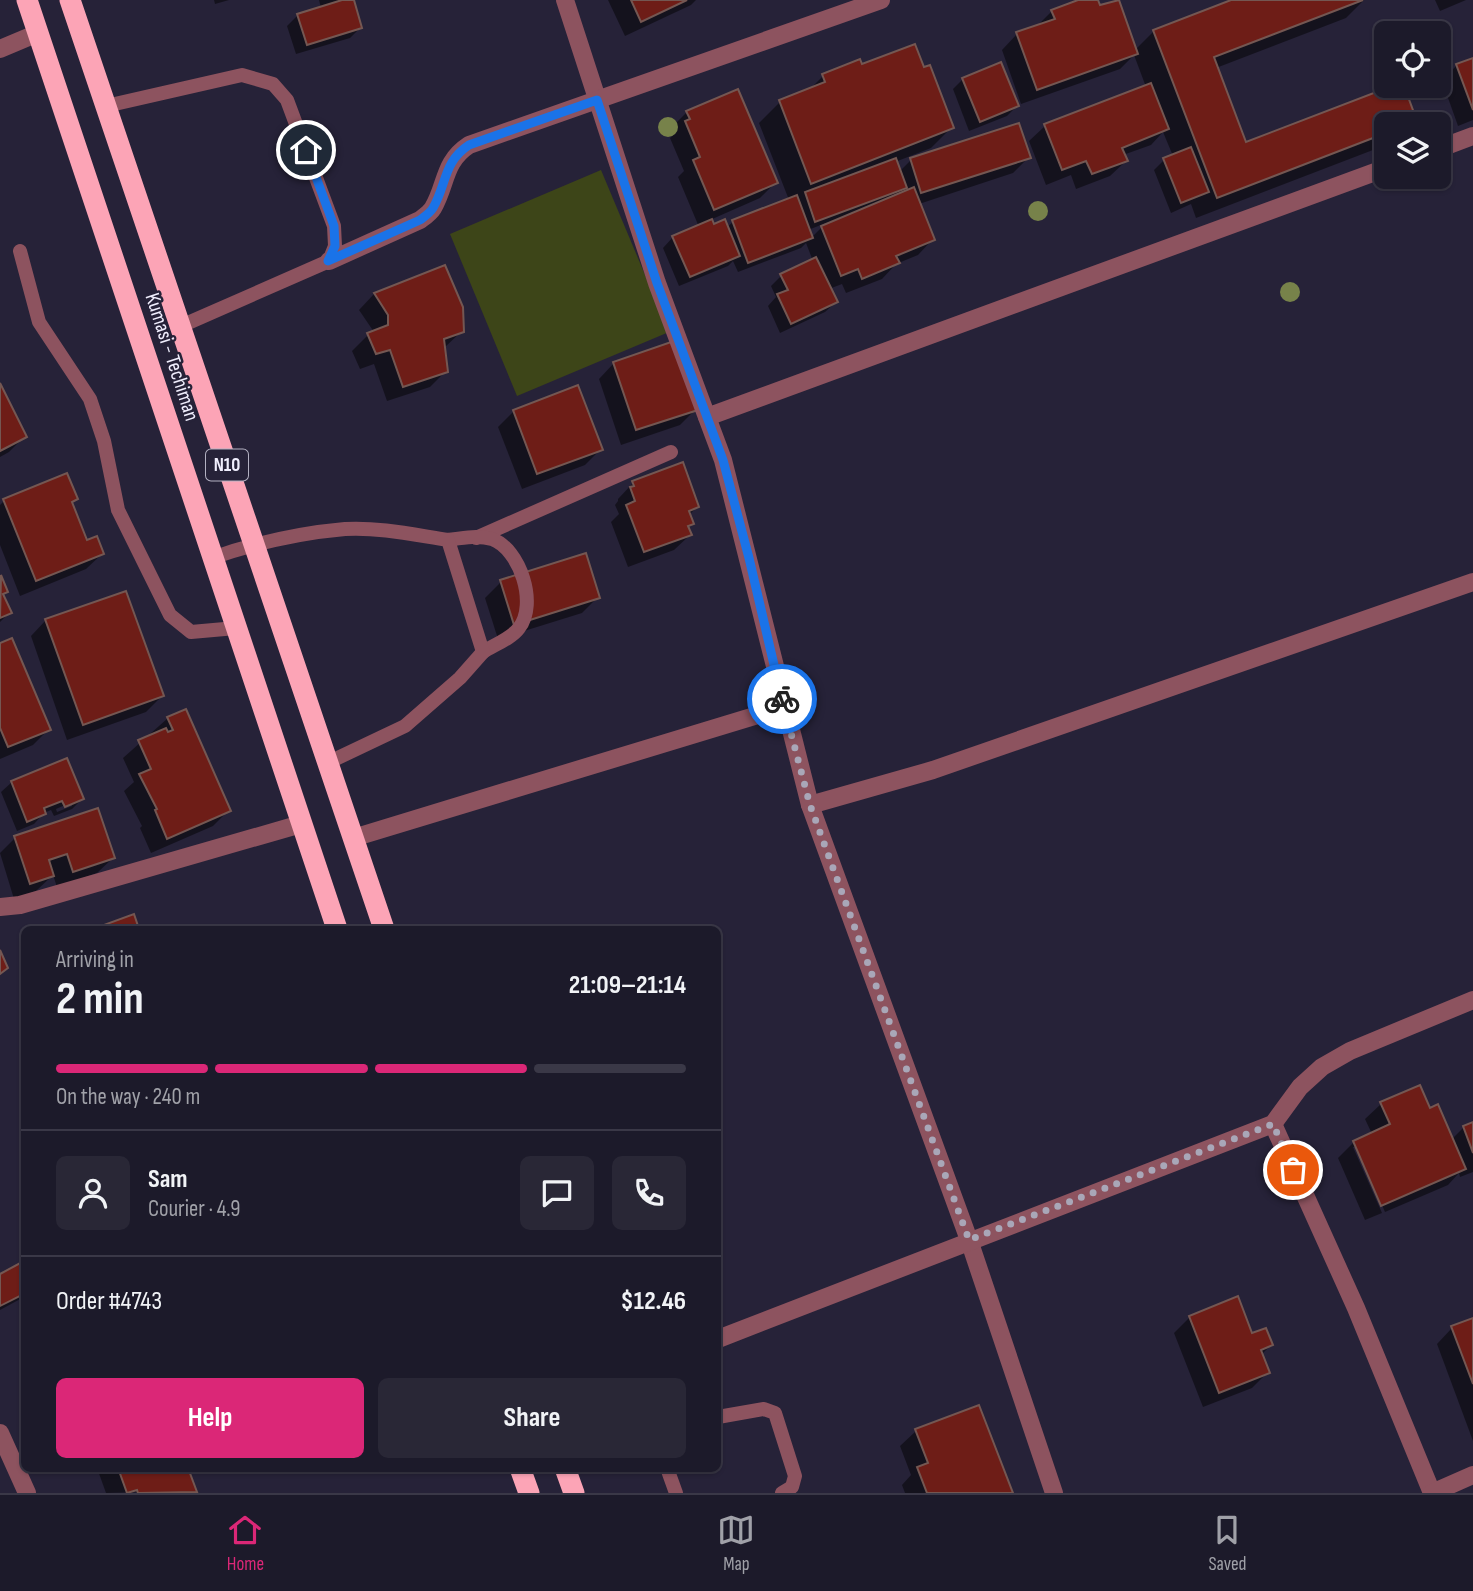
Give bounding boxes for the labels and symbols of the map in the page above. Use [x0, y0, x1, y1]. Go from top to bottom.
pin [276, 120, 336, 180]
street label: Kumasi - Techiman [140, 290, 204, 424]
road number: N10 [206, 450, 248, 480]
courier [747, 664, 817, 734]
pin [1263, 1140, 1323, 1200]

